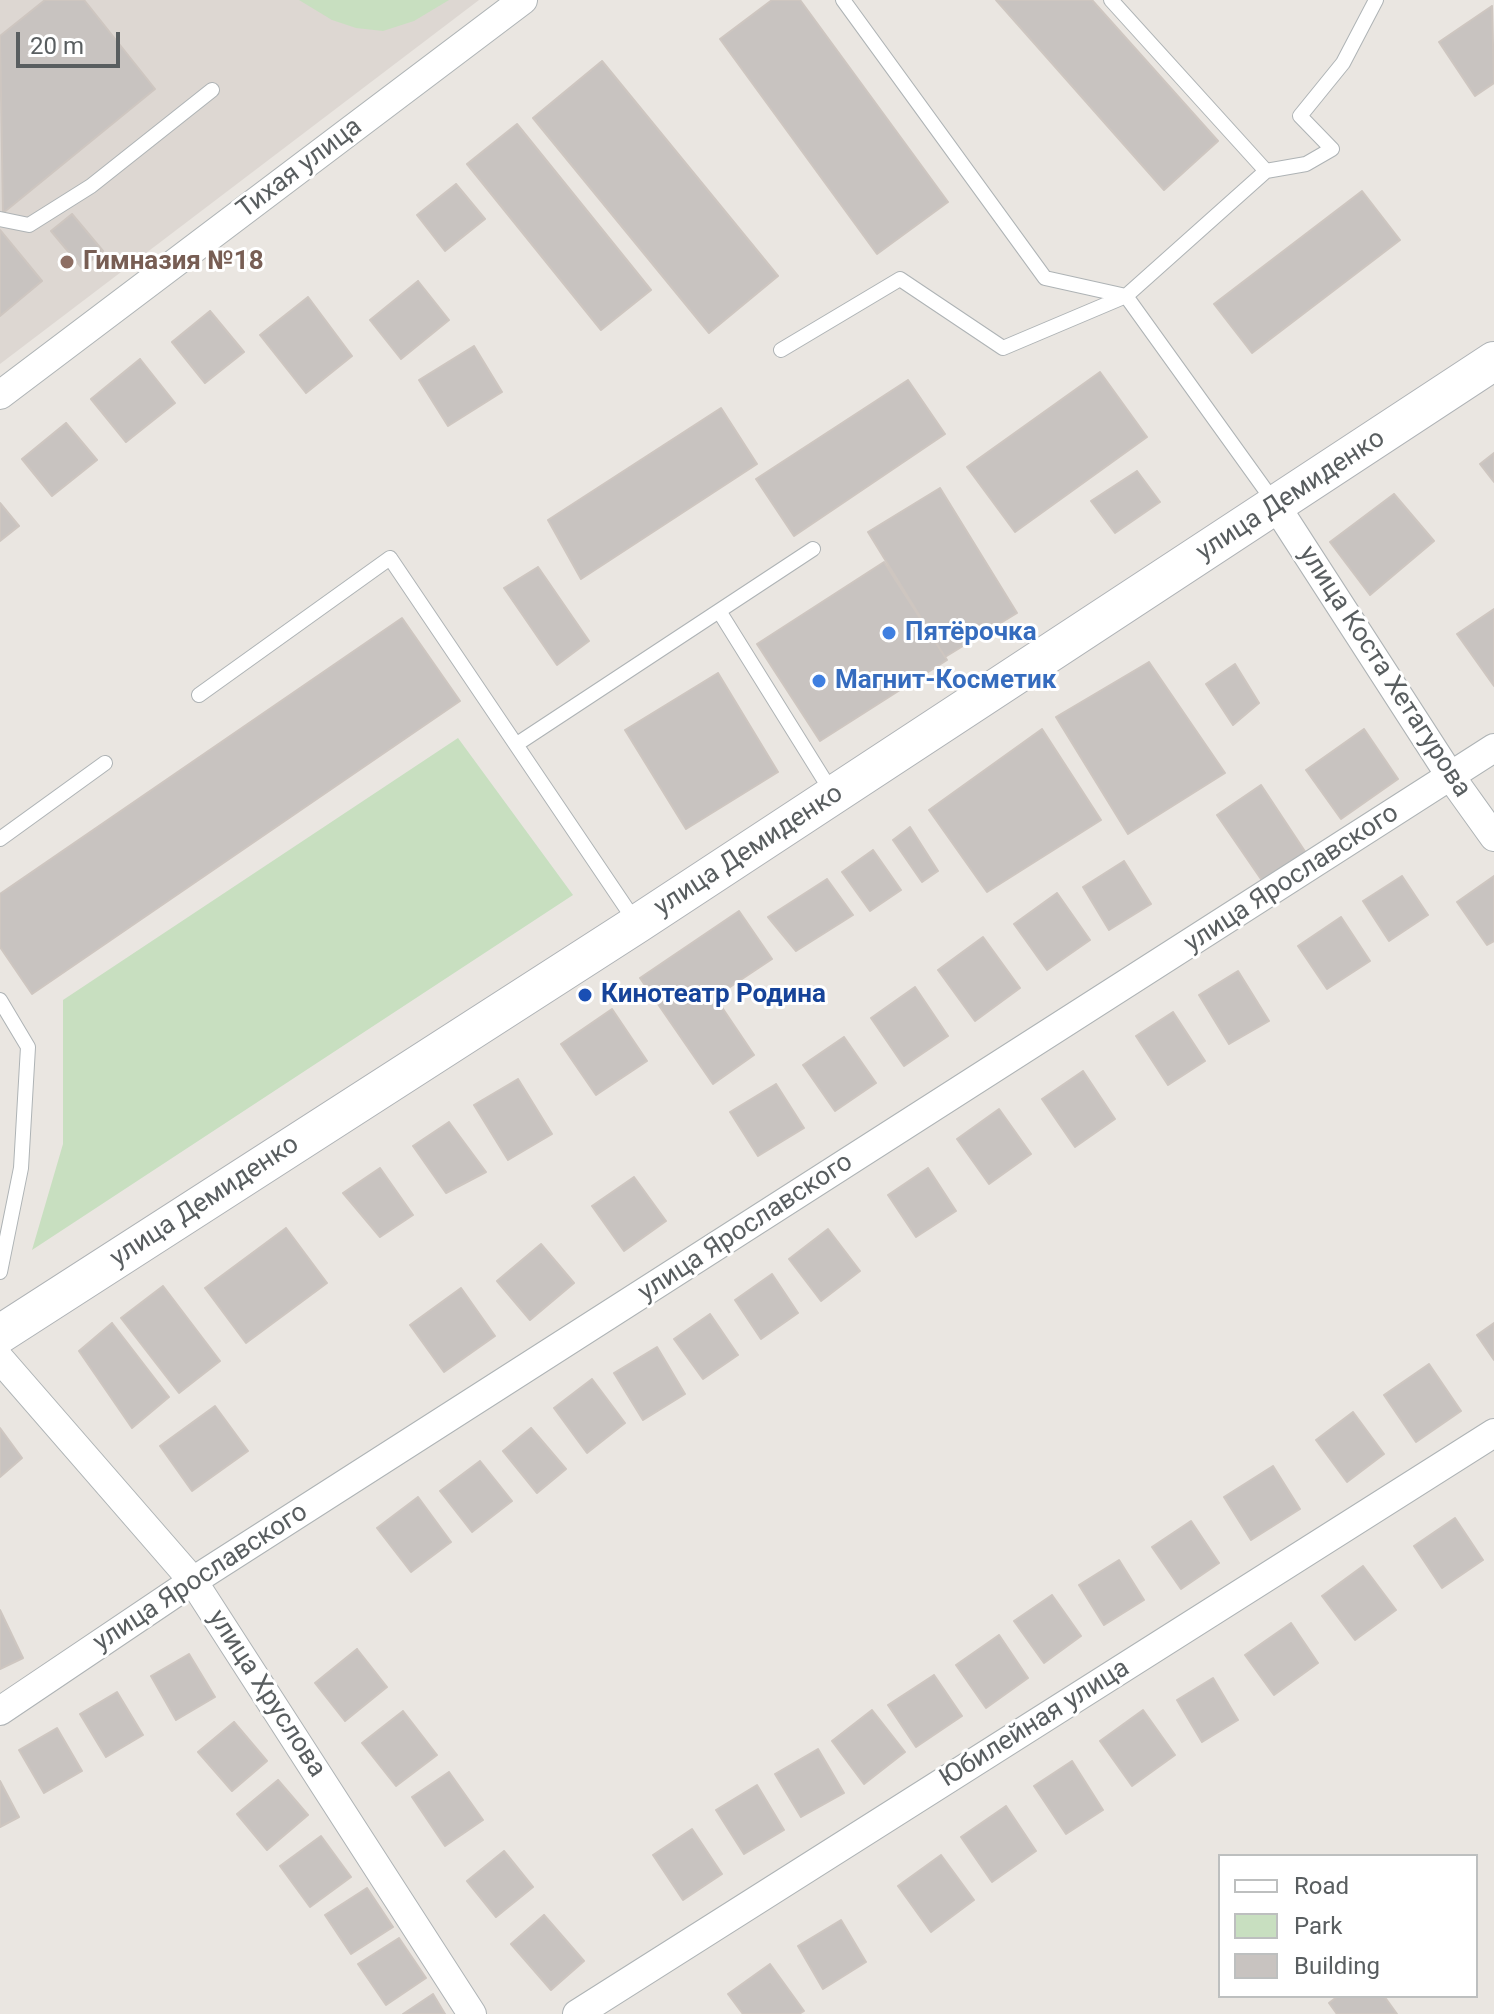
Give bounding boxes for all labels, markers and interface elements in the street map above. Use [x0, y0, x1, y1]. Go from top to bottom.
scale bar [20, 16, 124, 66]
text: 20 m [30, 32, 84, 60]
street label: Тихая улица [231, 112, 369, 226]
place label: Гимназия №18 [83, 246, 264, 278]
marker: Гимназия №18 [58, 253, 76, 271]
street label: улица Демиденко [1191, 423, 1391, 569]
street label: улица Коста Хетагурова [1291, 541, 1477, 803]
place label: Пятёрочка [905, 617, 1037, 649]
marker: Пятёрочка [880, 624, 898, 642]
place label: Магнит-Косметик [835, 665, 1056, 697]
marker: Магнит-Косметик [810, 672, 828, 690]
street label: улица Демиденко [649, 778, 849, 924]
street label: улица Ярославского [1179, 798, 1405, 960]
place label: Кинотеатр Родина [601, 979, 826, 1011]
marker: Кинотеатр Родина [576, 986, 594, 1004]
street label: улица Демиденко [105, 1129, 305, 1275]
street label: улица Ярославского [633, 1147, 859, 1309]
street label: улица Ярославского [88, 1497, 314, 1659]
street label: улица Хруслова [200, 1604, 332, 1784]
street label: Юбилейная улица [935, 1653, 1135, 1795]
legend [1218, 1854, 1478, 1998]
text: Road [1294, 1872, 1349, 1900]
text: Park [1294, 1912, 1342, 1940]
text: Building [1294, 1952, 1380, 1980]

